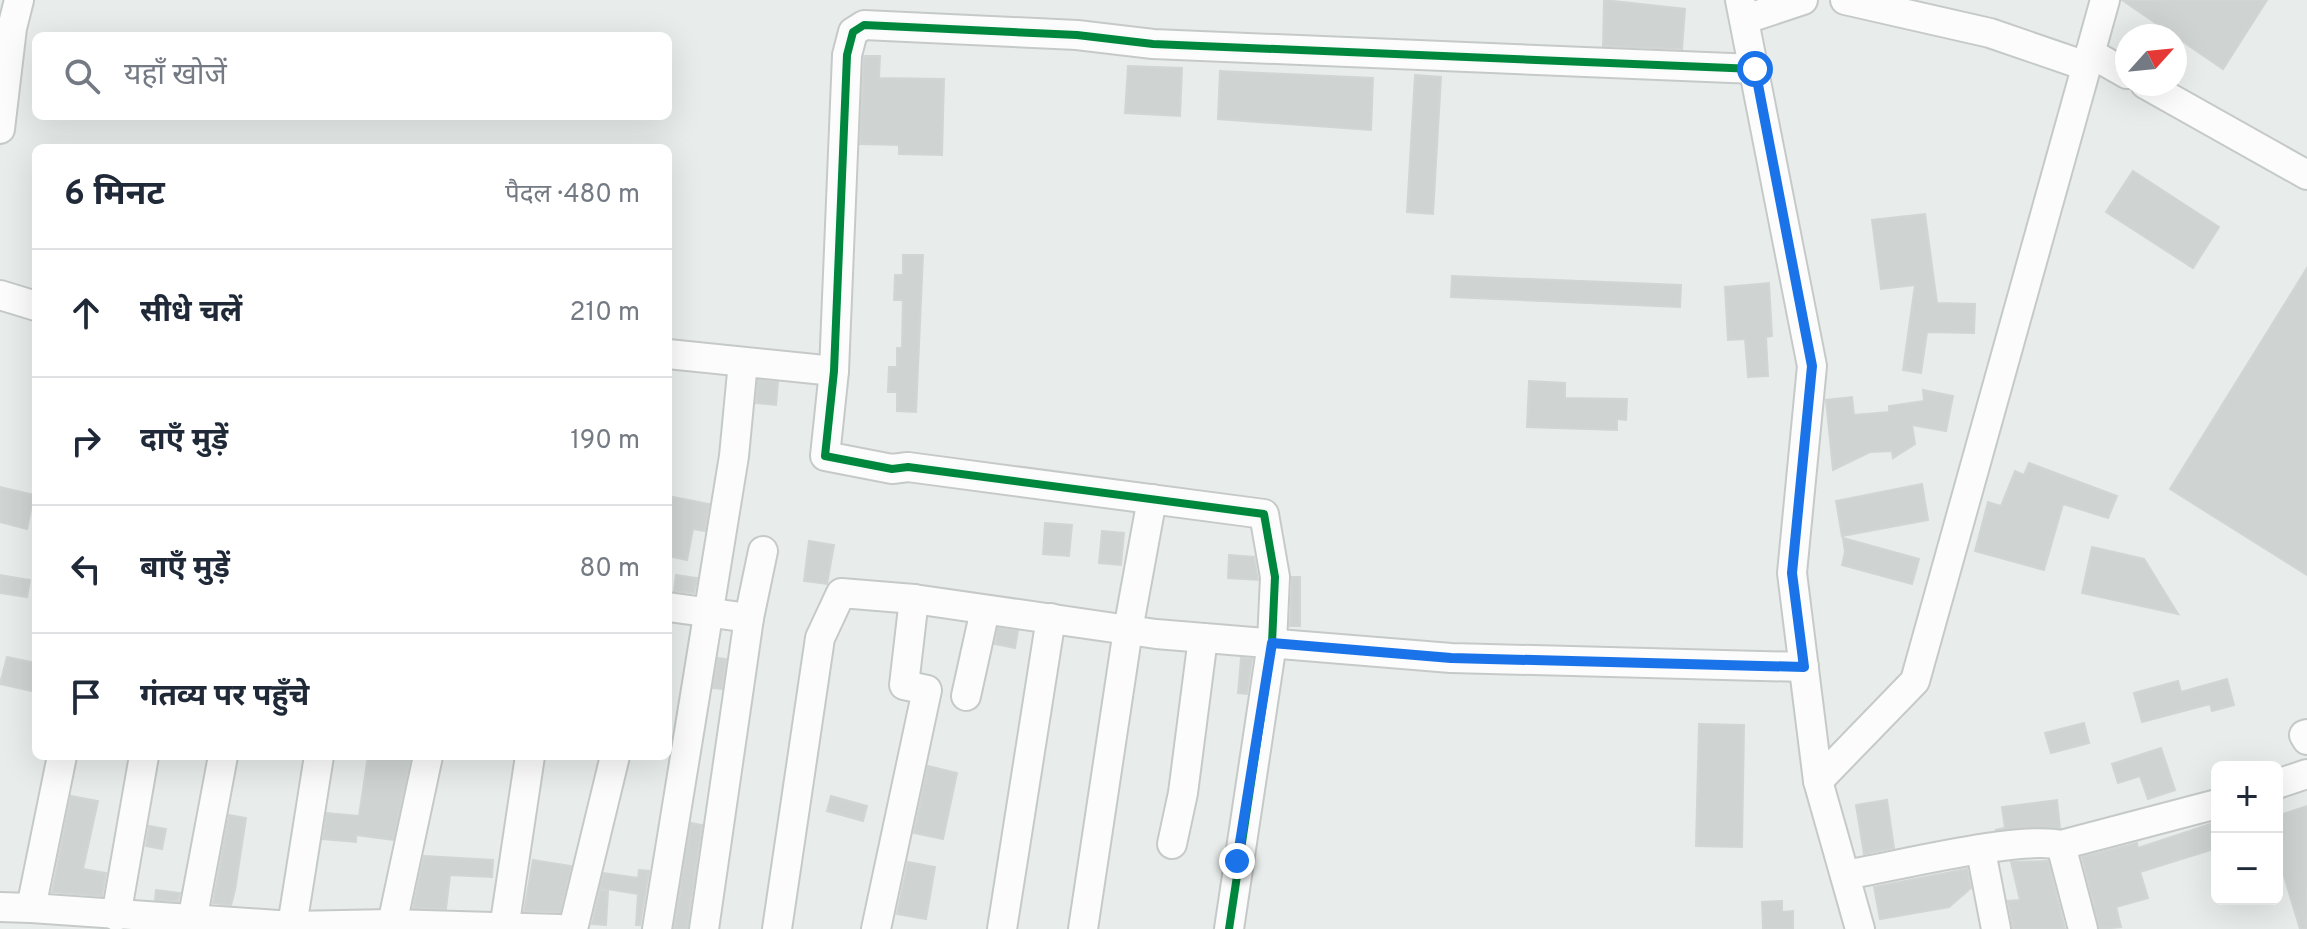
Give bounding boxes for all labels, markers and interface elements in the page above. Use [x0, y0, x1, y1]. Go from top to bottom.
north arrow [2115, 24, 2187, 96]
search box [32, 32, 672, 120]
route start [1737, 51, 1773, 87]
icon: search [60, 54, 104, 98]
text: यहाँ खोजें [124, 58, 227, 95]
text: 6 मिनट [64, 174, 165, 217]
text: पैदल · 480 m [505, 179, 640, 212]
icon: ahead [64, 291, 108, 335]
text: सीधे चलें [140, 295, 242, 332]
text: 210 m [570, 297, 640, 330]
icon: right [64, 419, 108, 463]
text: दाएँ मुड़ें [140, 423, 228, 460]
text: 190 m [570, 425, 640, 458]
icon: left [64, 547, 108, 591]
text: बाएँ मुड़ें [140, 551, 230, 588]
text: 80 m [580, 553, 640, 586]
icon: arrive [64, 675, 108, 719]
text: गंतव्य पर पहुँचे [140, 679, 309, 716]
map controls [2211, 761, 2283, 905]
button: + [2211, 761, 2283, 833]
button: − [2211, 833, 2283, 905]
route end [1219, 843, 1255, 879]

